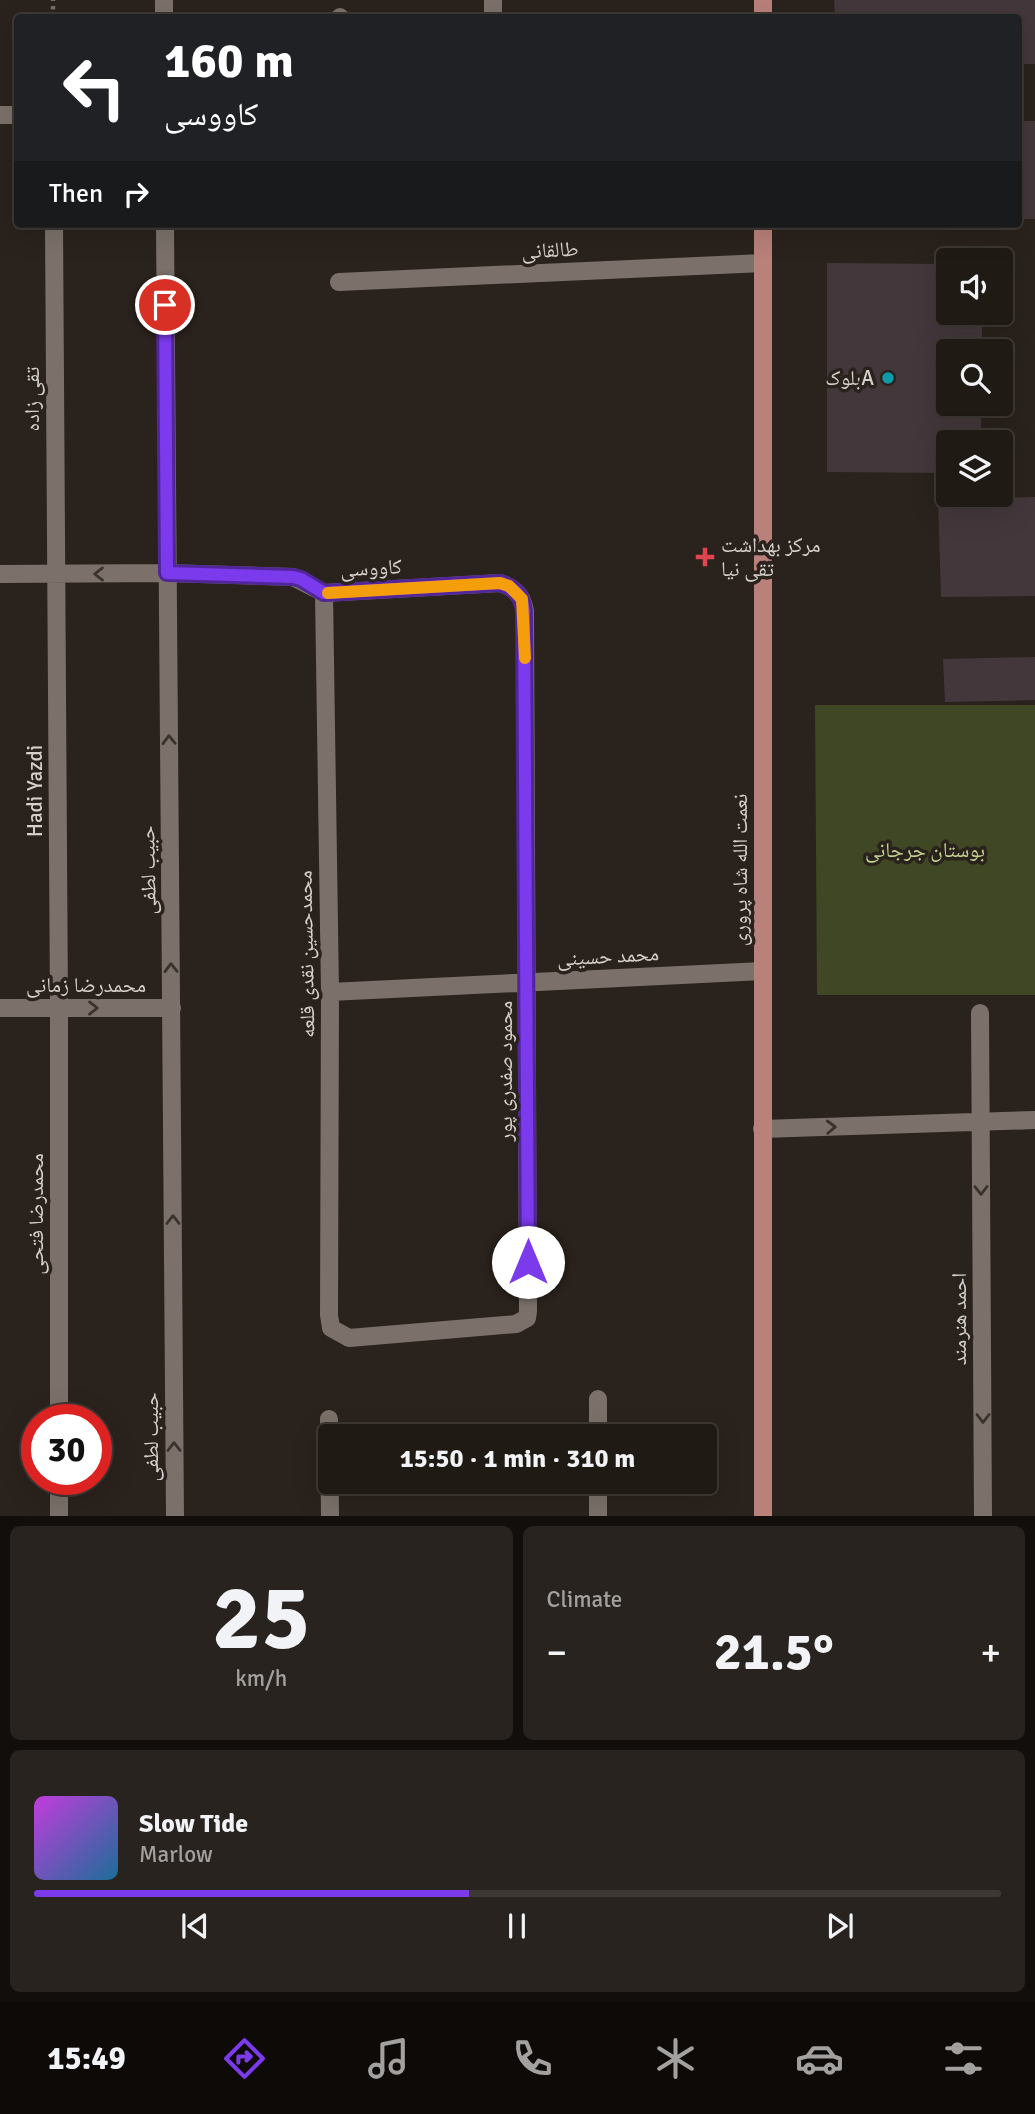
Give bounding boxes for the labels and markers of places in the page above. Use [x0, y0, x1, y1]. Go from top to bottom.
pin [135, 275, 195, 335]
place label: بلوکA [825, 365, 874, 391]
marker: بلوکA [880, 370, 896, 386]
place label: مرکز بهداشت تقی نیا [721, 532, 821, 582]
marker: مرکز بهداشت تقی نیا [695, 547, 715, 567]

